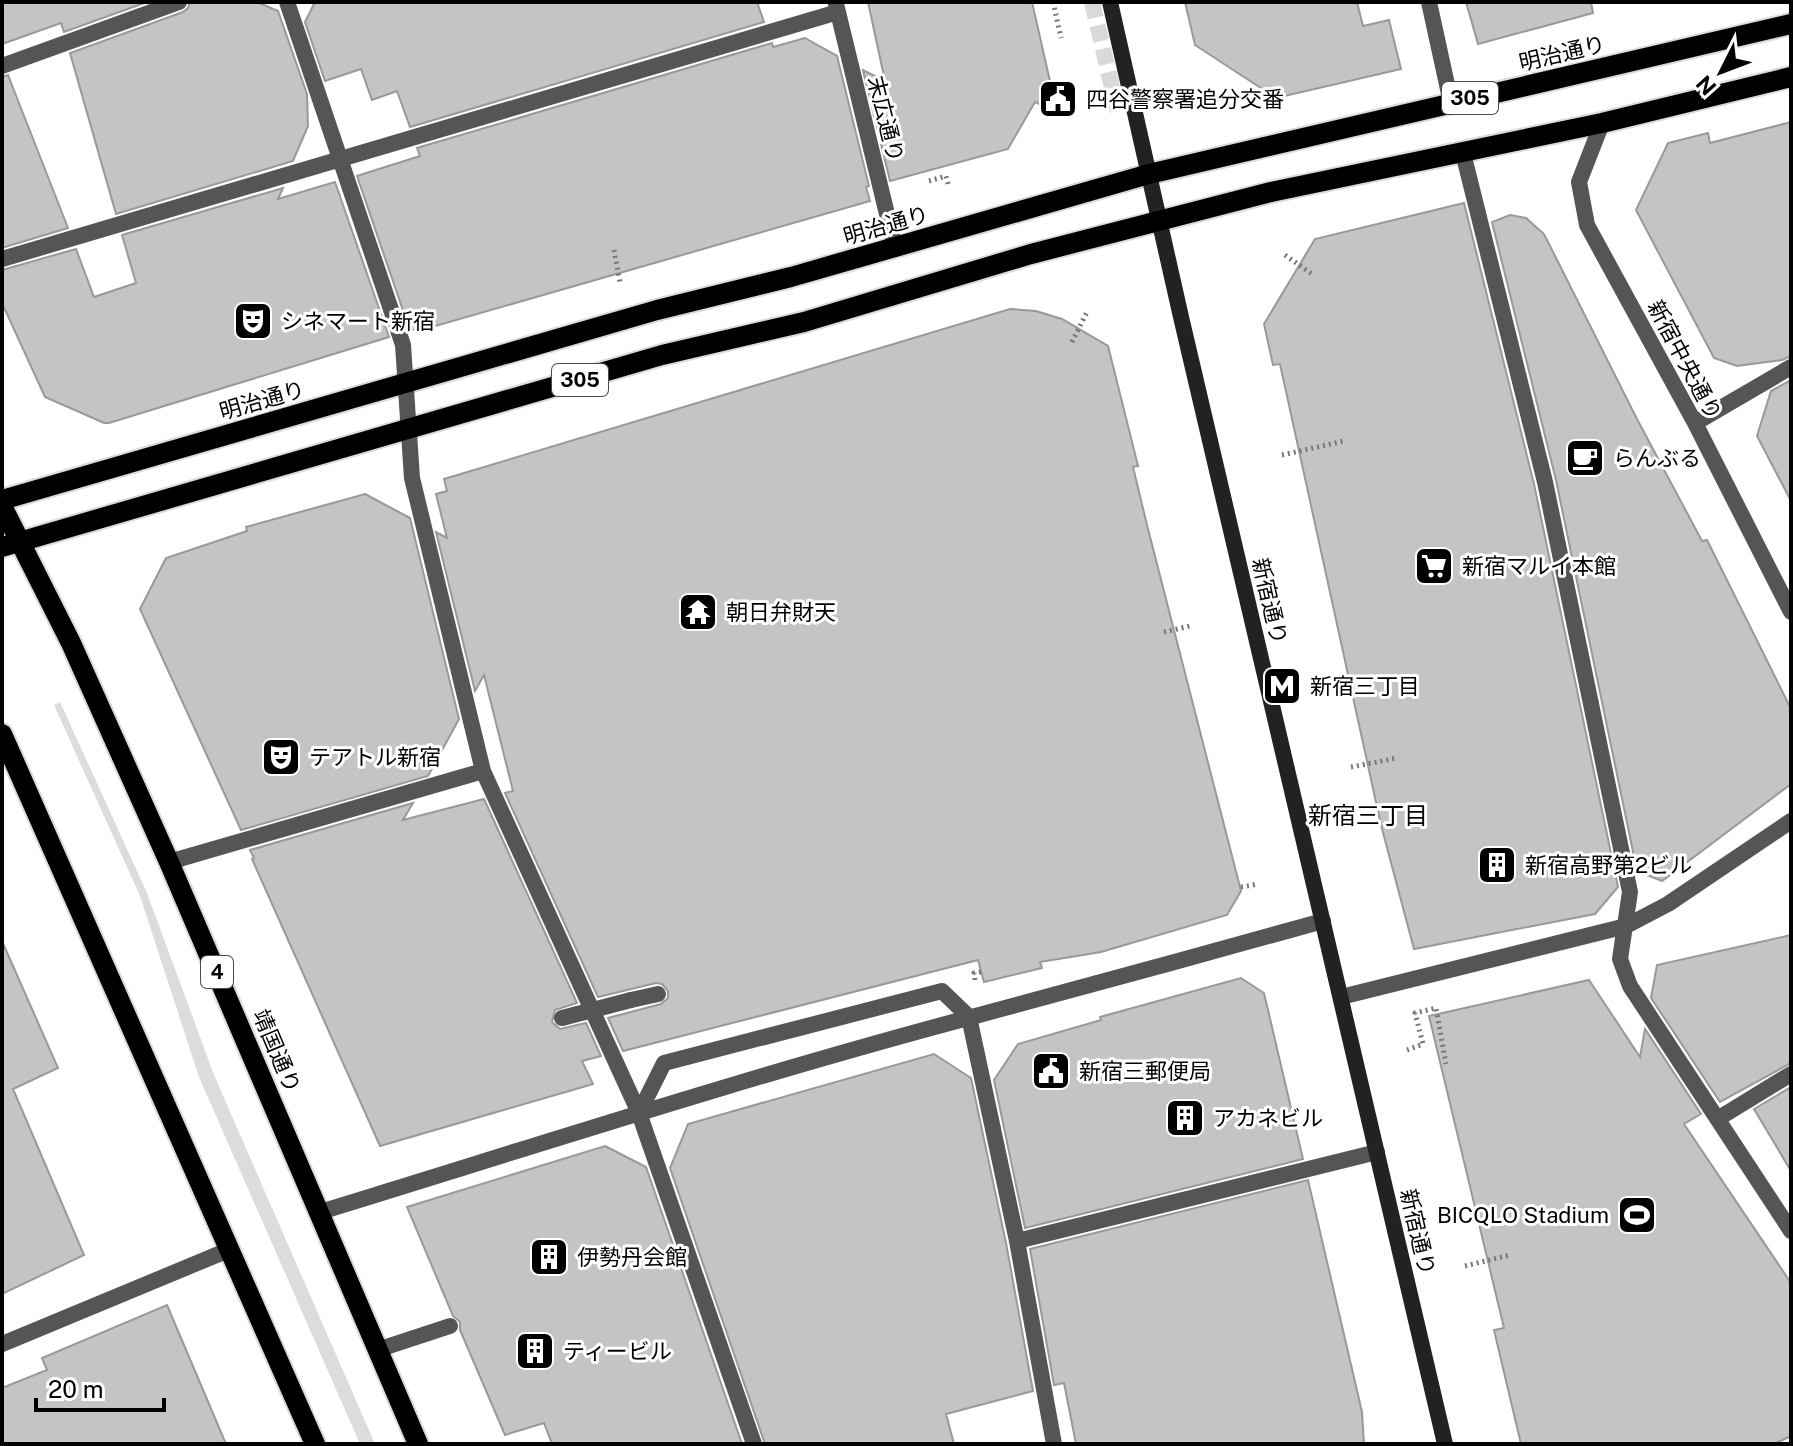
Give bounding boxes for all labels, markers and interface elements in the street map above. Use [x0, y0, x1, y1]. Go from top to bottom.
street label: 明治通り [1516, 30, 1608, 76]
north arrow [1681, 32, 1761, 112]
text: N [1691, 70, 1722, 100]
street label: 末広通り [863, 73, 909, 165]
public building icon: 四谷警察署追分交番 [1037, 78, 1079, 120]
road number: 305 [1442, 82, 1498, 114]
place label: 四谷警察署追分交番 [1086, 86, 1284, 112]
street label: 明治通り [840, 200, 932, 250]
street label: 新宿中央通り [1643, 296, 1727, 424]
theatre icon: シネマート新宿 [232, 300, 274, 342]
place label: シネマート新宿 [281, 308, 435, 334]
road number: 305 [552, 364, 608, 396]
street label: 明治通り [216, 375, 308, 425]
cafe icon: らんぶる [1564, 437, 1606, 479]
place label: らんぶる [1613, 445, 1701, 471]
supermarket icon: 新宿マルイ本館 [1413, 545, 1455, 587]
place label: 新宿マルイ本館 [1462, 553, 1616, 579]
street label: 新宿通り [1247, 555, 1293, 647]
temple icon: 朝日弁財天 [677, 591, 719, 633]
place label: 朝日弁財天 [726, 599, 836, 625]
metro station icon: 新宿三丁目 [1261, 665, 1303, 707]
place label: 新宿三丁目 [1310, 673, 1420, 699]
theatre icon: テアトル新宿 [260, 736, 302, 778]
place label: テアトル新宿 [309, 744, 441, 770]
district label: 新宿三丁目 [1308, 801, 1428, 829]
building icon: 新宿高野第2ビル [1476, 844, 1518, 886]
place label: 新宿高野第2ビル [1525, 852, 1692, 878]
road number: 4 [201, 956, 233, 988]
street label: 靖国通り [248, 1005, 306, 1097]
public building icon: 新宿三郵便局 [1030, 1050, 1072, 1092]
place label: 新宿三郵便局 [1079, 1058, 1211, 1084]
building icon: アカネビル [1164, 1097, 1206, 1139]
place label: アカネビル [1213, 1105, 1323, 1131]
street label: 新宿通り [1395, 1186, 1441, 1278]
sports icon: BICQLO Stadium [1616, 1194, 1658, 1236]
place label: BICQLO Stadium [1437, 1202, 1609, 1228]
building icon: 伊勢丹会館 [528, 1236, 570, 1278]
place label: 伊勢丹会館 [577, 1244, 687, 1270]
building icon: ティービル [514, 1330, 556, 1372]
place label: ティービル [563, 1338, 672, 1364]
scale bar [36, 1362, 164, 1412]
text: 20 m [48, 1375, 104, 1403]

